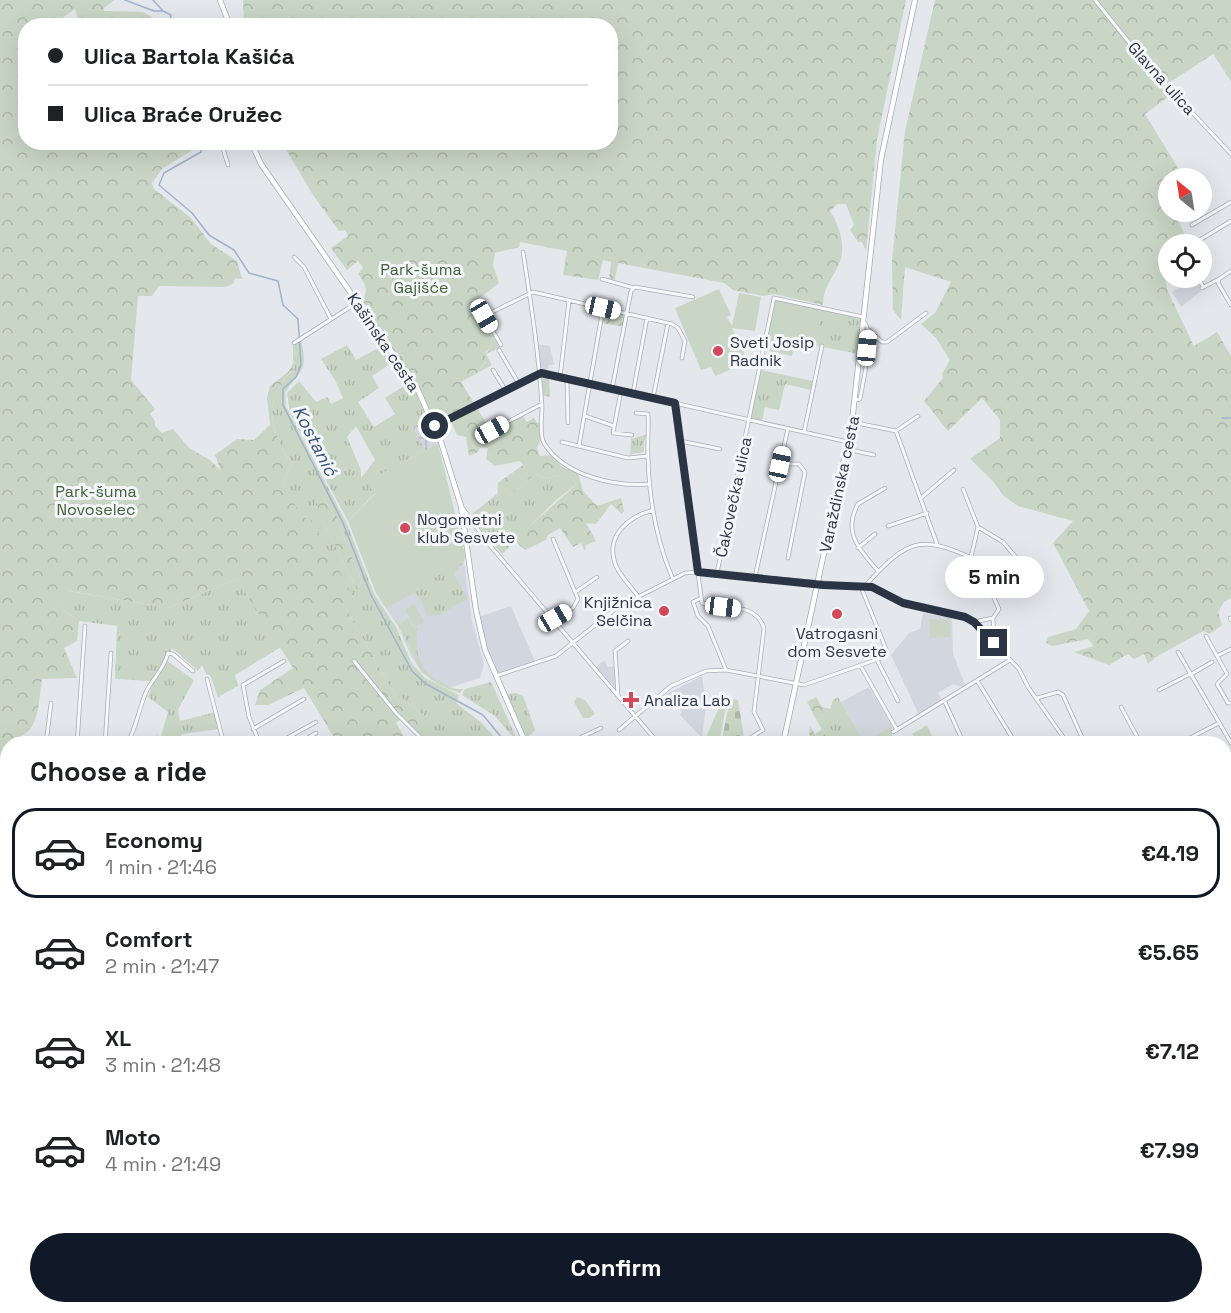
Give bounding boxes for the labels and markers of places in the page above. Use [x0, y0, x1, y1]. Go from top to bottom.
place label: Sveti Josip Radnik [730, 332, 814, 371]
marker: Sveti Josip Radnik [711, 344, 725, 358]
place label: Nogometni klub Sesvete [417, 509, 515, 548]
marker: Nogometni klub Sesvete [398, 521, 412, 535]
place label: Knjižnica Selčina [584, 592, 652, 631]
marker: Knjižnica Selčina [657, 604, 671, 618]
marker: Vatrogasni dom Sesvete [830, 607, 844, 621]
place label: Vatrogasni dom Sesvete [787, 623, 887, 662]
place label: Analiza Lab [644, 690, 731, 711]
marker: Analiza Lab [622, 691, 640, 709]

